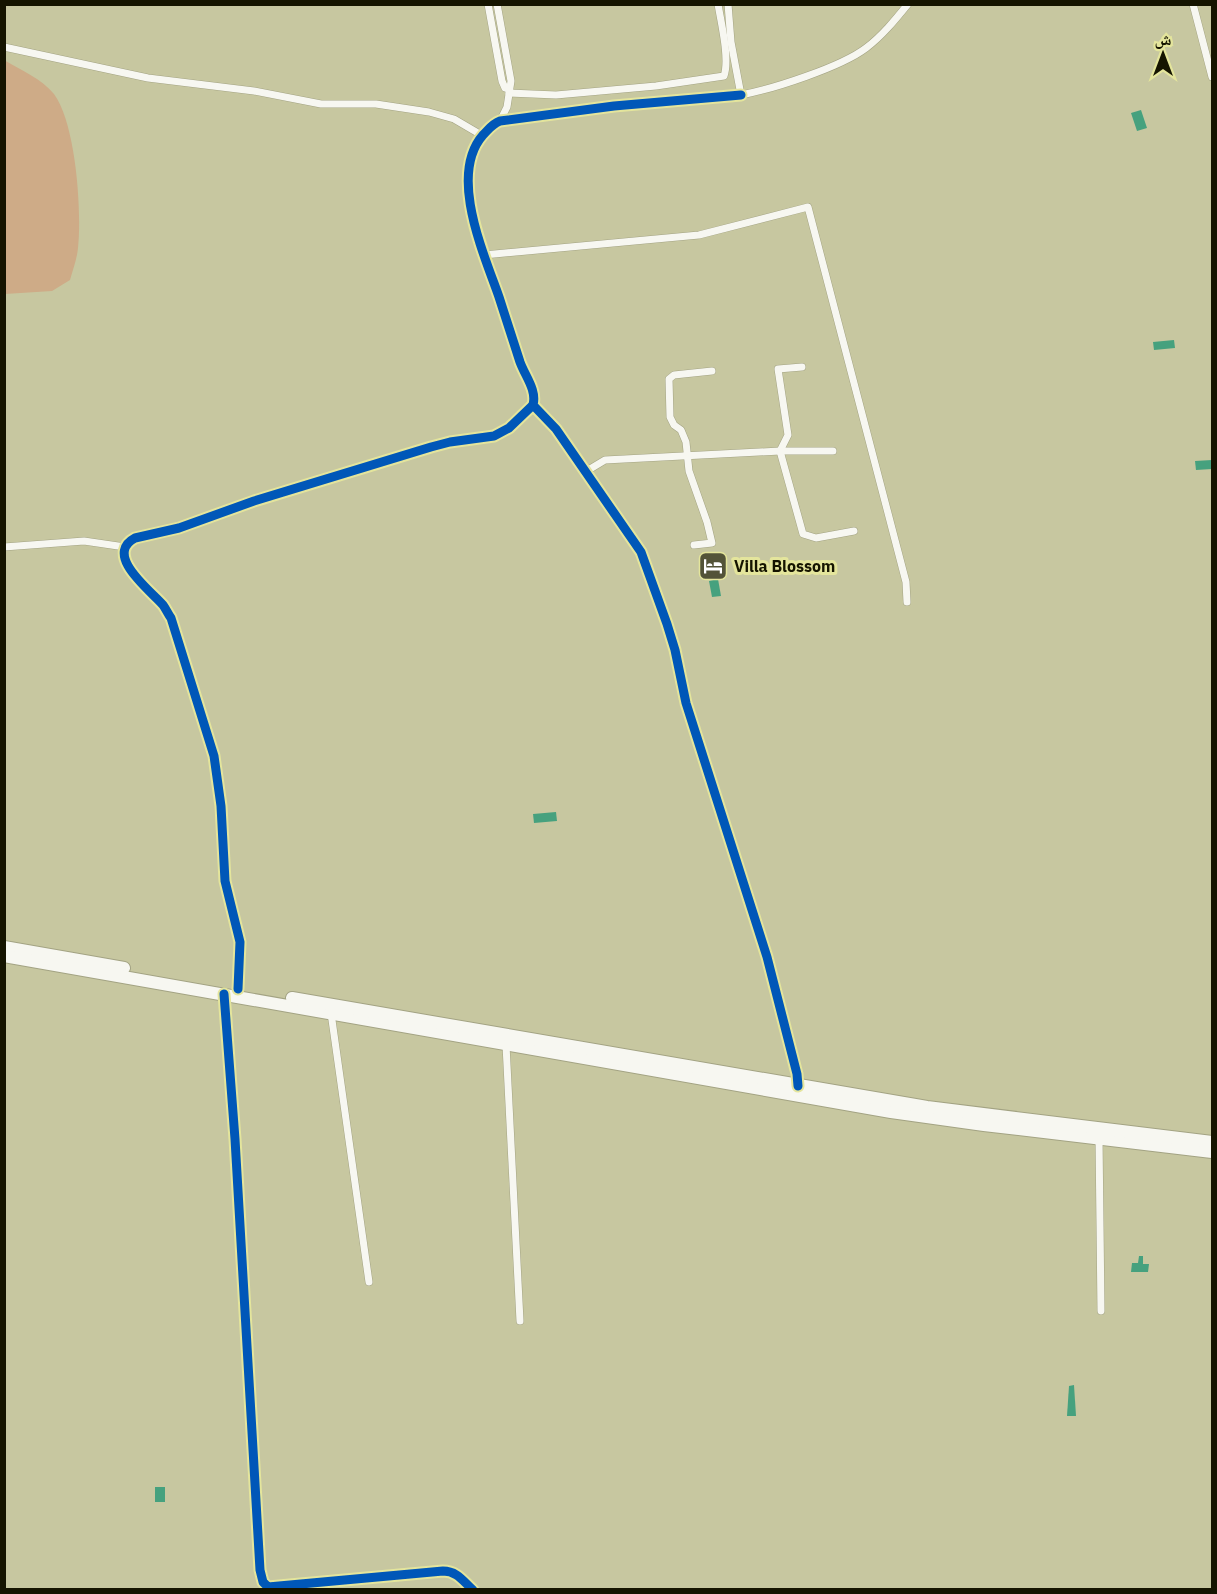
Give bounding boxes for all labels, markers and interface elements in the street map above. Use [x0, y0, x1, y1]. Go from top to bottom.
north arrow [1133, 24, 1193, 84]
text: ش [1155, 29, 1172, 49]
hotel icon: Villa Blossom [697, 550, 729, 582]
place label: Villa Blossom [734, 556, 835, 576]

